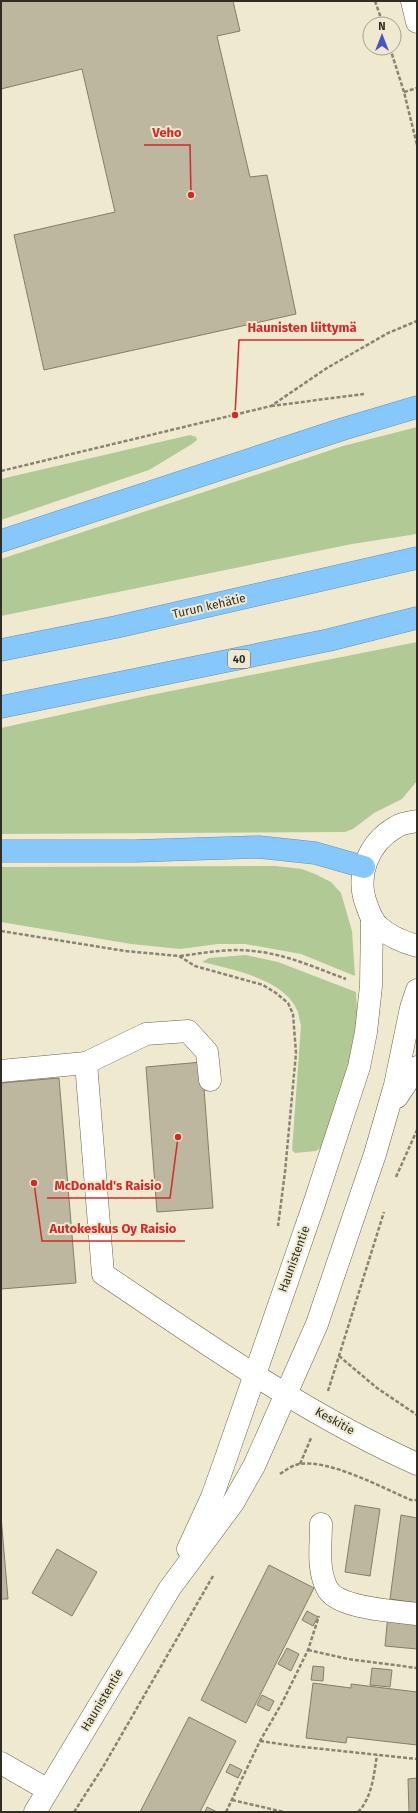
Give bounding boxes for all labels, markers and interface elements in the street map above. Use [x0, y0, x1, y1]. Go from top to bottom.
north arrow [362, 16, 402, 56]
text: N [378, 20, 386, 33]
callout: Veho [144, 120, 190, 145]
text: Veho [151, 125, 182, 140]
callout: Haunisten liittymä [239, 315, 364, 340]
text: Haunisten liittymä [247, 320, 357, 335]
street label: Turun kehätie [171, 591, 247, 621]
road number: 40 [228, 650, 250, 668]
callout: McDonald's Raisio [47, 1173, 170, 1198]
text: McDonald's Raisio [54, 1178, 162, 1193]
callout: Autokeskus Oy Raisio [42, 1216, 185, 1241]
text: Autokeskus Oy Raisio [49, 1221, 177, 1236]
street label: Haunistentie [276, 1224, 312, 1294]
street label: Keskitie [313, 1404, 357, 1438]
street label: Haunistentie [78, 1667, 126, 1733]

